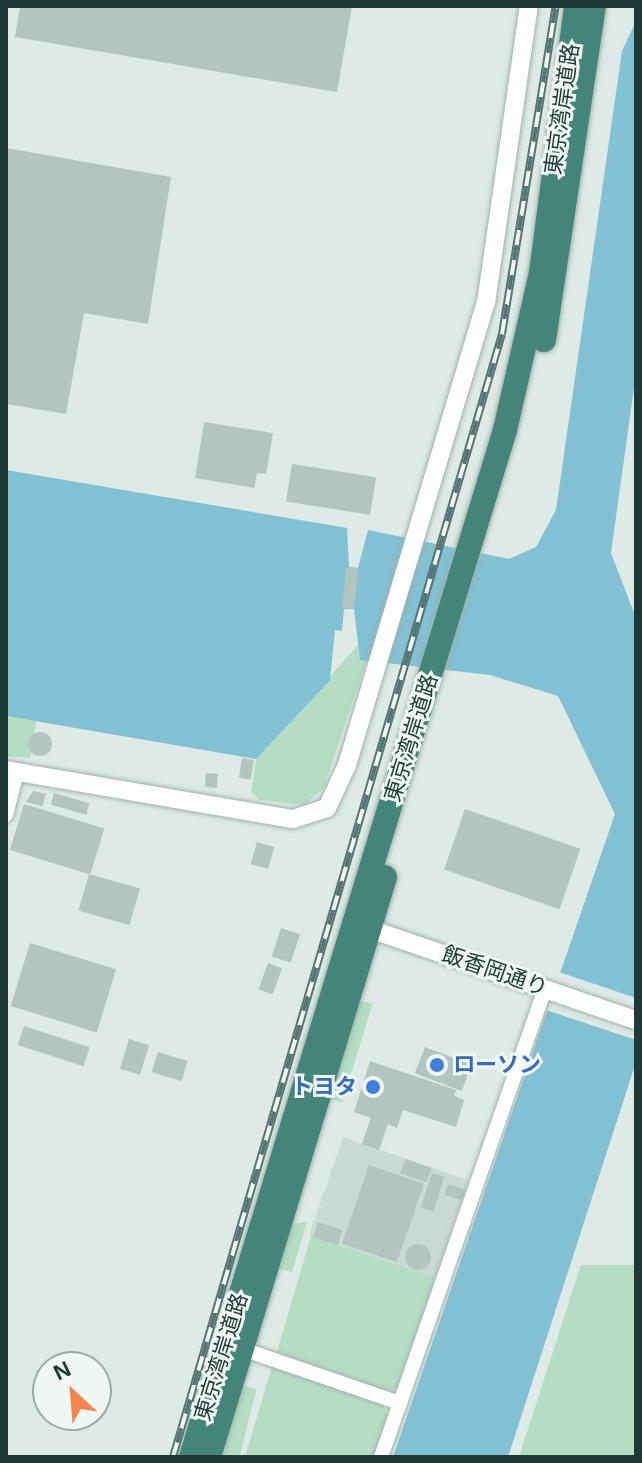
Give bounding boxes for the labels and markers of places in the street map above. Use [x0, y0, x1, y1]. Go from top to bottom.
place label: ローソン [453, 1052, 541, 1078]
marker: ローソン [428, 1056, 446, 1074]
place label: トヨタ [291, 1074, 357, 1100]
marker: トヨタ [364, 1078, 382, 1096]

